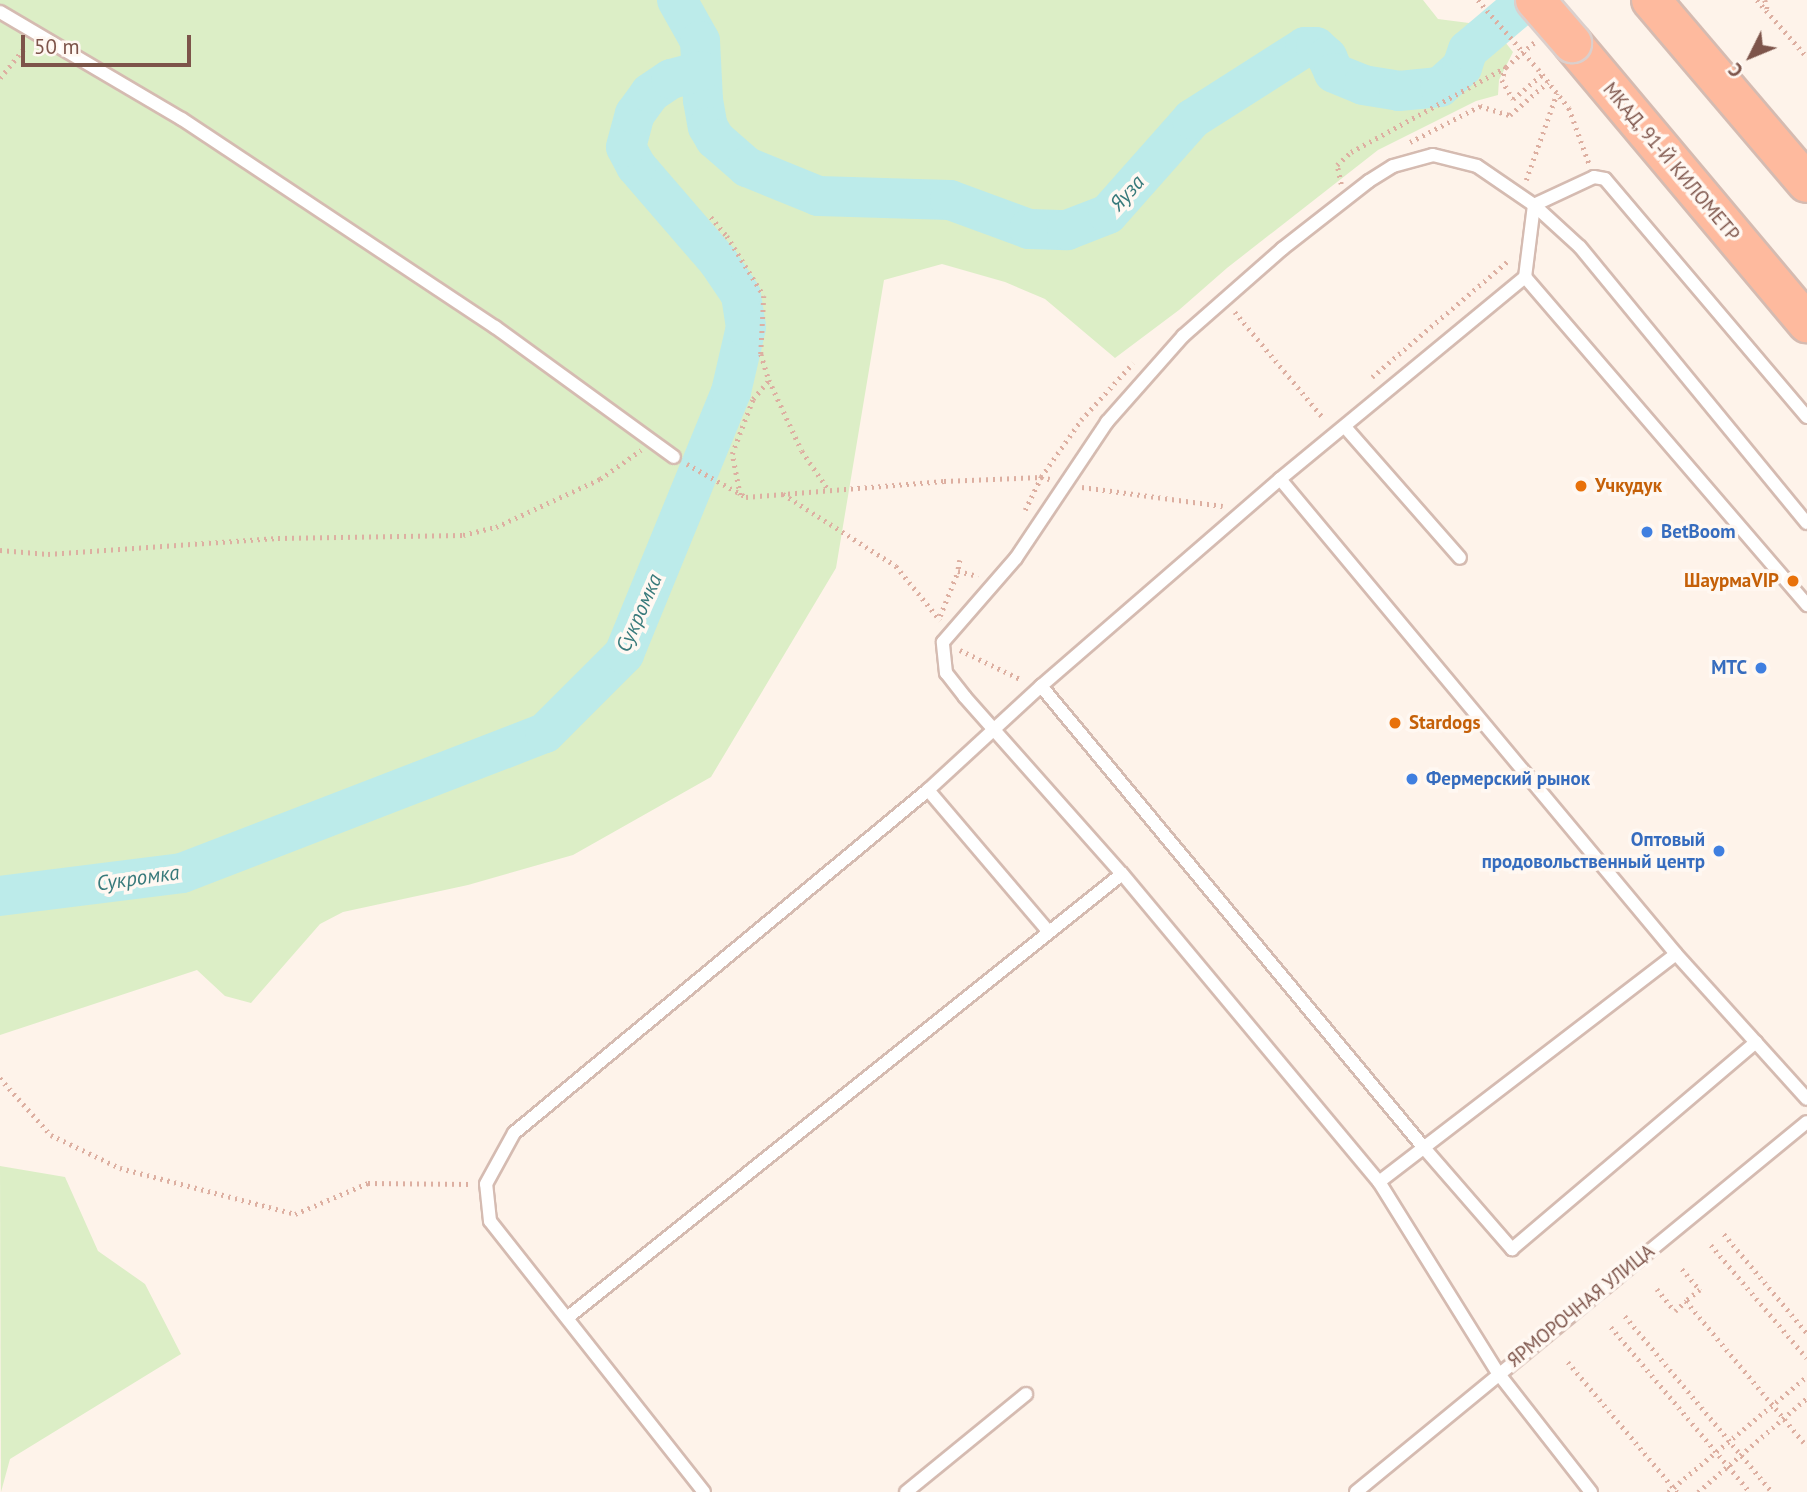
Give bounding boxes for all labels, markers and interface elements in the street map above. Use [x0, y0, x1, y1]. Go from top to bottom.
scale bar [24, 21, 194, 65]
north arrow [1716, 21, 1786, 91]
text: 50 m [34, 33, 80, 60]
text: С [1723, 58, 1748, 82]
street label: МКАД, 91-Й КИЛОМЕТР [1598, 78, 1744, 246]
water label: Яуза [1104, 170, 1150, 216]
place label: Учкудук [1595, 475, 1662, 497]
marker: Учкудук [1573, 478, 1589, 494]
place label: BetBoom [1661, 521, 1735, 543]
marker: BetBoom [1639, 524, 1655, 540]
water label: Сукромка [611, 570, 667, 656]
place label: ШаурмаVIP [1684, 570, 1779, 592]
marker: ШаурмаVIP [1785, 573, 1801, 589]
place label: МТС [1711, 657, 1747, 679]
marker: МТС [1753, 660, 1769, 676]
place label: Stardogs [1409, 712, 1480, 734]
marker: Stardogs [1387, 715, 1403, 731]
place label: Фермерский рынок [1426, 768, 1590, 790]
marker: Фермерский рынок [1404, 771, 1420, 787]
place label: Оптовый продовольственный центр [1482, 829, 1705, 873]
marker: Оптовый продовольственный центр [1711, 843, 1727, 859]
water label: Сукромка [95, 860, 181, 896]
street label: ЯРМОРОЧНАЯ УЛИЦА [1503, 1240, 1659, 1372]

